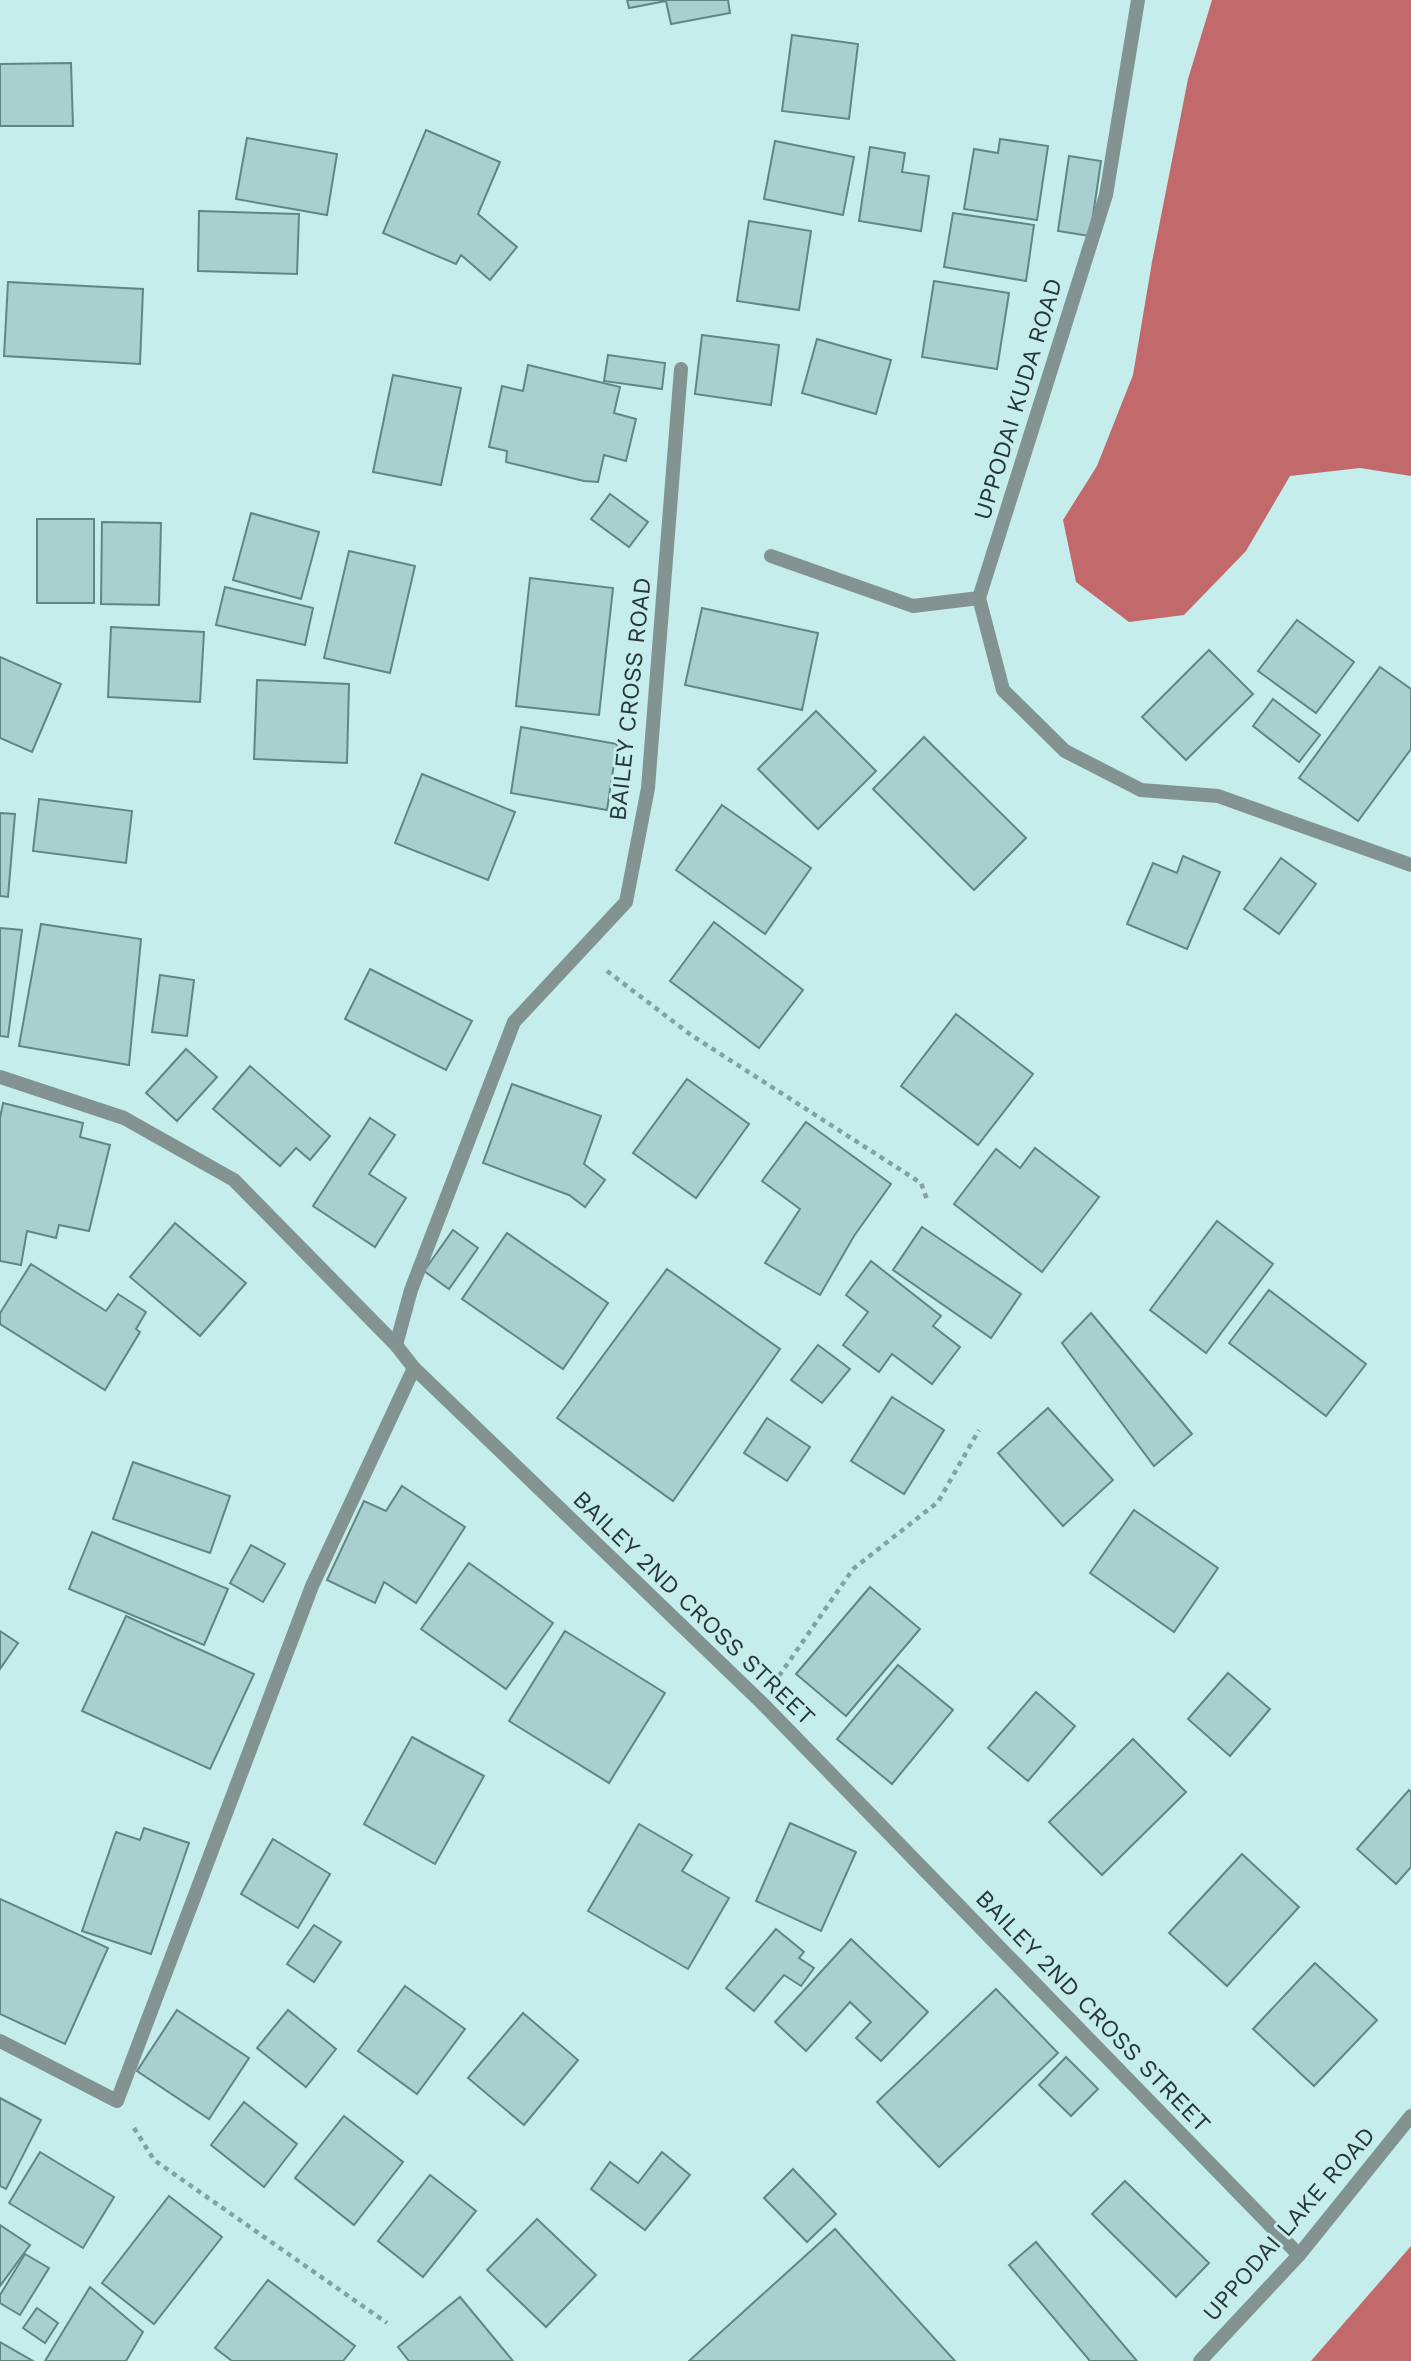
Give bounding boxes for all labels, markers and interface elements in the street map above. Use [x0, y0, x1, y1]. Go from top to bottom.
street label: UPPODAI KUDA ROAD [968, 275, 1068, 523]
street label: BAILEY CROSS ROAD [603, 576, 657, 822]
street label: BAILEY 2ND CROSS STREET [567, 1485, 821, 1731]
street label: BAILEY 2ND CROSS STREET [970, 1884, 1216, 2138]
street label: UPPODAI LAKE ROAD [1197, 2121, 1381, 2327]

